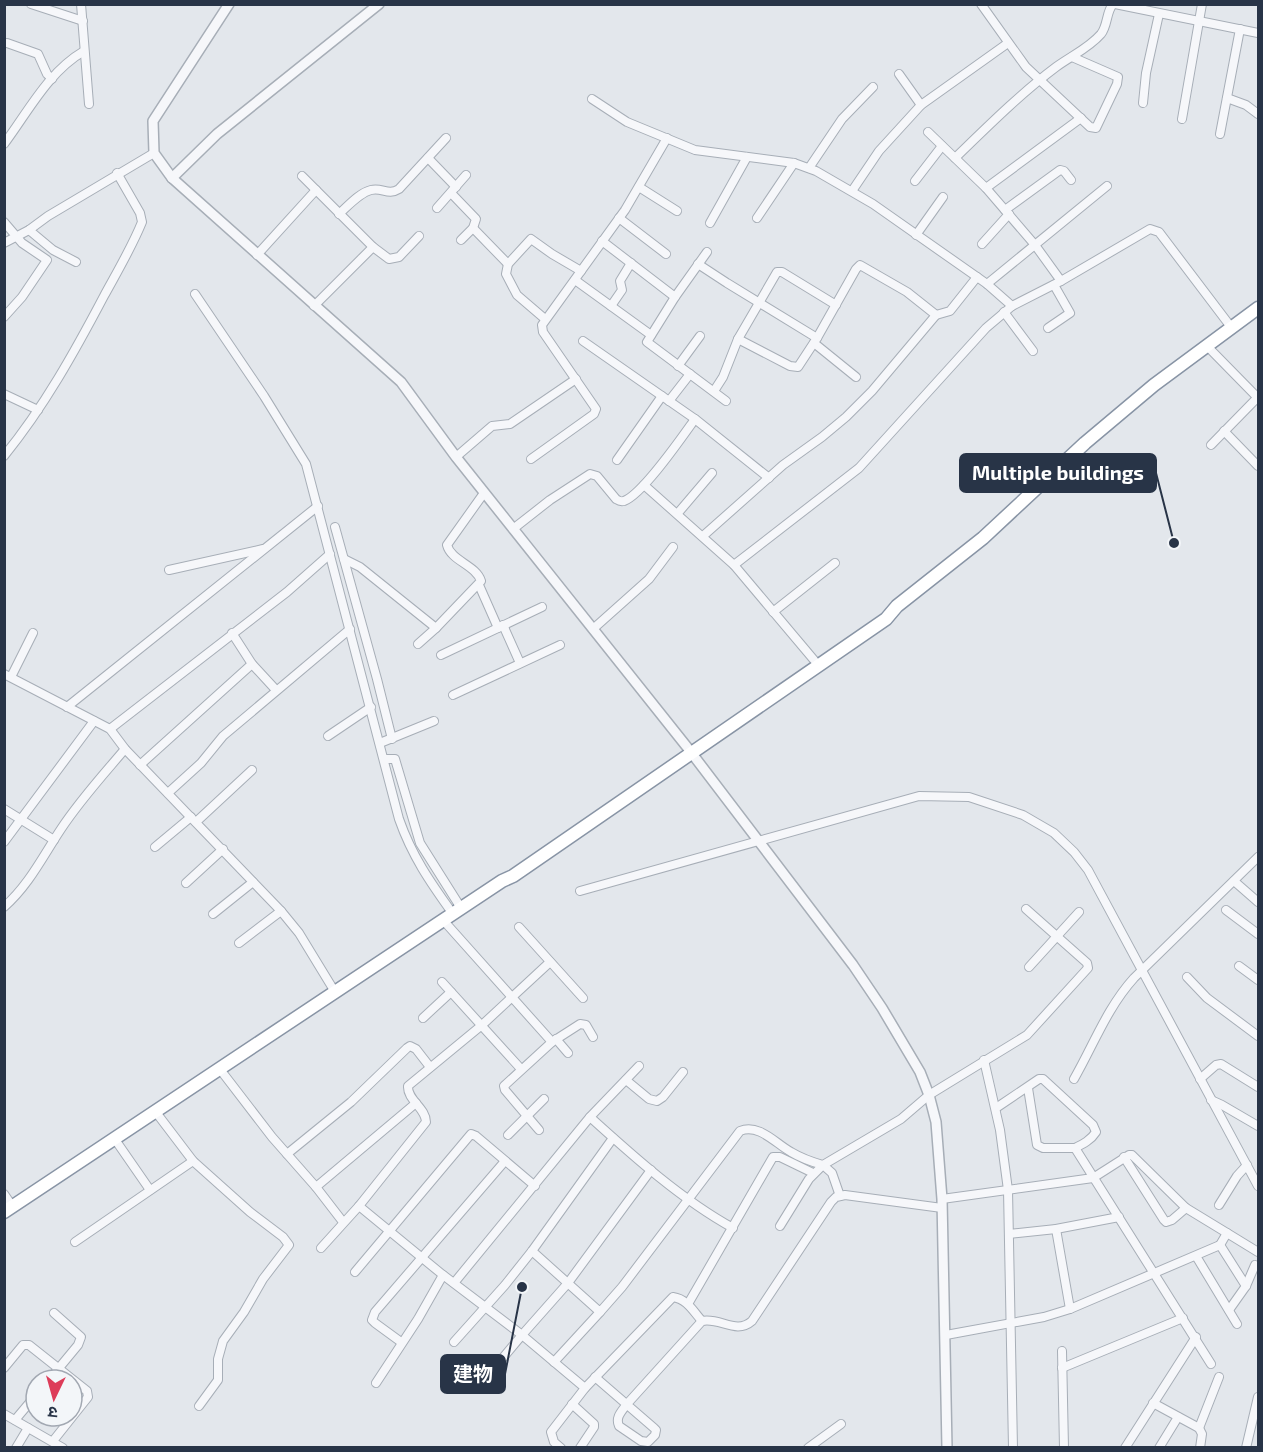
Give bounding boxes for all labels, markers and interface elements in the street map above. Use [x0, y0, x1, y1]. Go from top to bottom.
callout: Multiple buildings [960, 454, 1156, 492]
text: Multiple buildings [972, 460, 1144, 484]
callout: 建物 [441, 1355, 505, 1393]
text: 建物 [453, 1361, 493, 1385]
north arrow [24, 1368, 84, 1428]
text: उ [47, 1404, 58, 1423]

